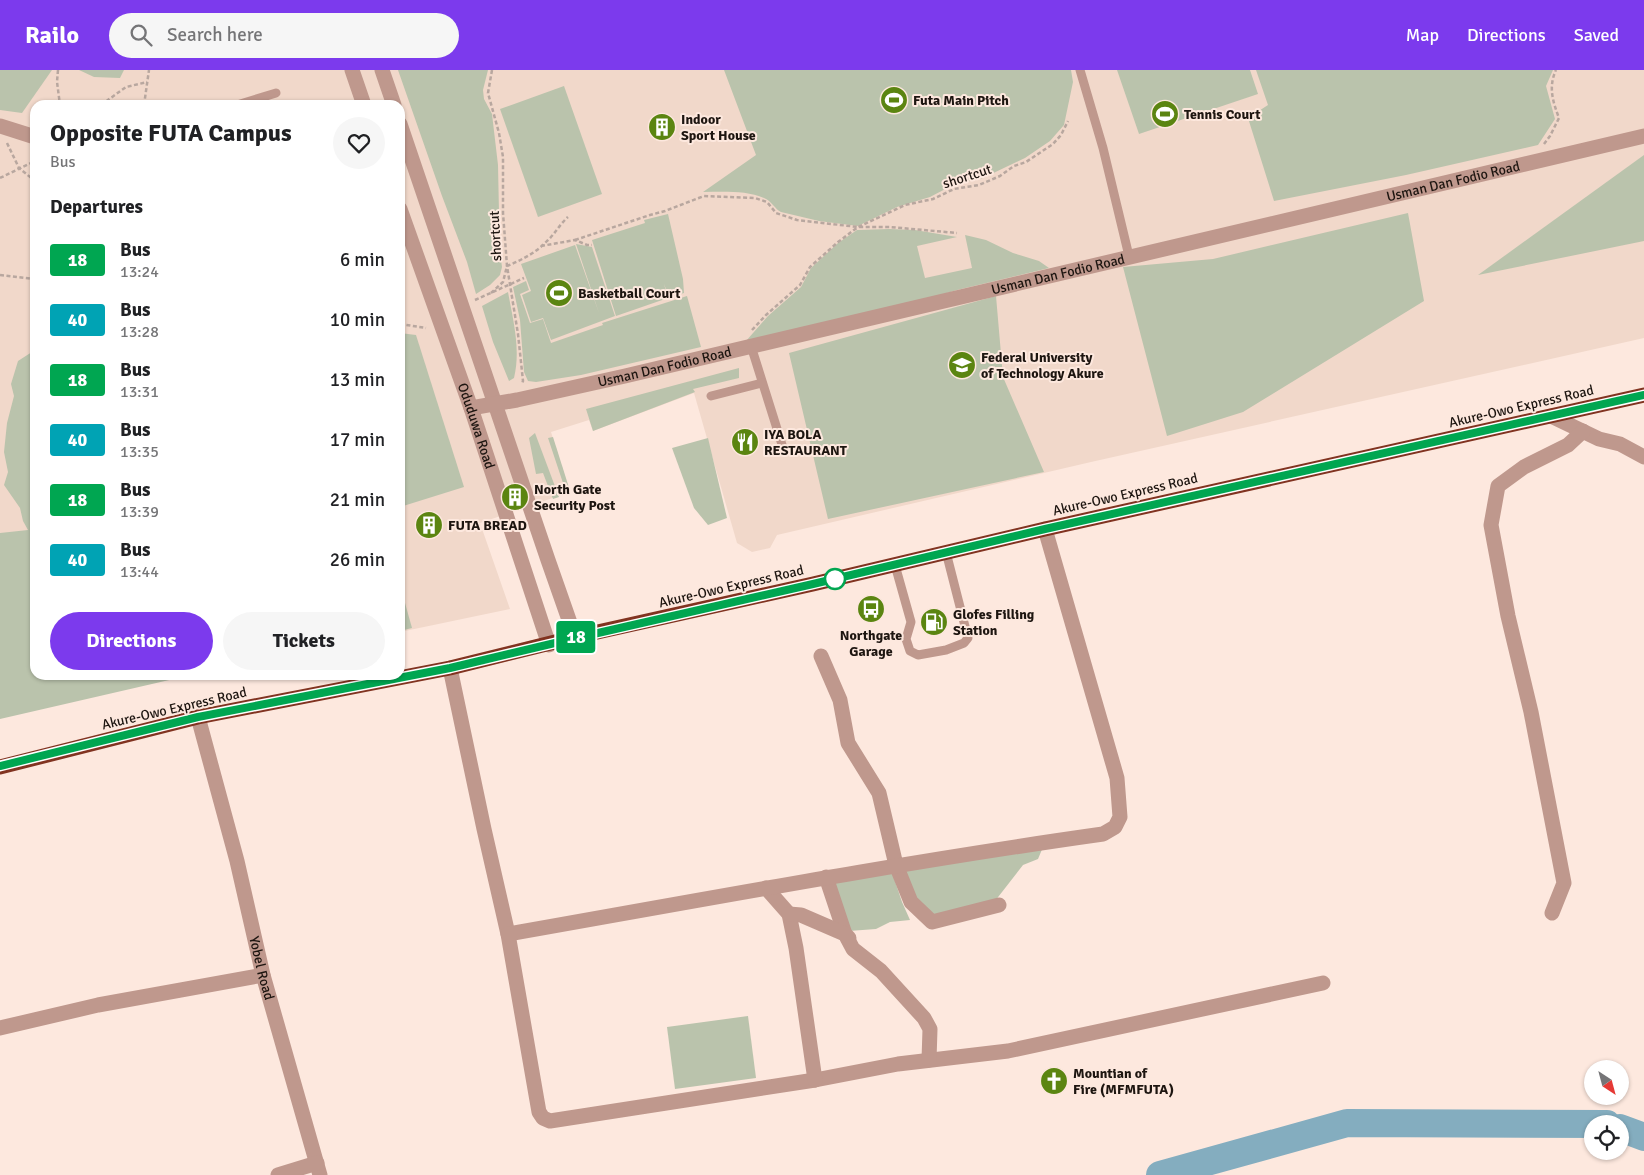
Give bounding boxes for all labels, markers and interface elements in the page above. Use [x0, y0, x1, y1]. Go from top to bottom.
search box [109, 13, 459, 58]
text: Railo [25, 20, 79, 50]
icon: search [127, 21, 155, 49]
text: Search here [167, 23, 263, 47]
text: Map [1406, 24, 1439, 46]
text: Directions [1467, 24, 1546, 46]
text: Saved [1574, 24, 1619, 46]
sports icon: Futa Main Pitch [879, 85, 909, 115]
place label: Futa Main Pitch [913, 92, 1009, 109]
sports icon: Tennis Court [1150, 99, 1180, 129]
place label: Tennis Court [1184, 106, 1261, 123]
place label: Indoor Sport House [681, 111, 756, 144]
building icon: Indoor Sport House [647, 112, 677, 142]
button: heart [333, 117, 385, 169]
text: Opposite FUTA Campus [50, 118, 292, 148]
text: Bus [50, 152, 75, 172]
street label: Usman Dan Fodio Road [1385, 158, 1522, 205]
street label: shortcut [941, 161, 994, 192]
text: Departures [50, 195, 143, 219]
street label: shortcut [486, 210, 505, 262]
text: Bus [120, 238, 151, 262]
text: 6 min [340, 248, 385, 272]
text: 18 [68, 249, 87, 271]
street label: Usman Dan Fodio Road [989, 251, 1126, 298]
text: 13:24 [120, 262, 159, 282]
sports icon: Basketball Court [544, 278, 574, 308]
place label: Basketball Court [578, 285, 681, 302]
text: Bus [120, 298, 151, 322]
text: 10 min [330, 308, 385, 332]
text: 40 [68, 309, 87, 331]
text: 13:28 [120, 322, 159, 342]
street label: Usman Dan Fodio Road [596, 343, 733, 391]
place label: Federal University of Technology Akure [981, 349, 1104, 382]
school or university icon: Federal University of Technology Akure [947, 350, 977, 380]
text: Bus [120, 358, 151, 382]
text: 13 min [330, 368, 385, 392]
text: 18 [68, 369, 87, 391]
street label: Oduduwa Road [454, 381, 498, 471]
text: 13:31 [120, 382, 159, 402]
street label: Akure-Owo Express Road [1447, 382, 1595, 431]
text: Bus [120, 418, 151, 442]
place label: IYA BOLA RESTAURANT [764, 426, 848, 459]
restaurant icon: IYA BOLA RESTAURANT [730, 427, 760, 457]
text: 17 min [330, 428, 385, 452]
text: 40 [68, 429, 87, 451]
text: 13:35 [120, 442, 159, 462]
street label: Akure-Owo Express Road [1051, 470, 1199, 519]
text: Bus [120, 478, 151, 502]
place label: North Gate Security Post [534, 481, 616, 514]
building icon: North Gate Security Post [500, 482, 530, 512]
text: 21 min [330, 488, 385, 512]
text: 18 [68, 489, 87, 511]
text: 13:39 [120, 502, 159, 522]
building icon: FUTA BREAD [414, 510, 444, 540]
place label: FUTA BREAD [448, 517, 527, 534]
text: Bus [120, 538, 151, 562]
text: 26 min [330, 548, 385, 572]
text: 40 [68, 549, 87, 571]
text: 13:44 [120, 562, 159, 582]
street label: Akure-Owo Express Road [657, 562, 805, 611]
unlabelled marker [824, 568, 846, 590]
bus stop icon: Northgate Garage [856, 594, 886, 624]
place label: Glofes Filling Station [953, 606, 1035, 639]
fuel station icon: Glofes Filling Station [919, 607, 949, 637]
button: Directions [50, 612, 213, 670]
button: Tickets [223, 612, 385, 670]
line badge: 18 [554, 621, 598, 653]
text: 18 [566, 626, 586, 648]
place label: Northgate Garage [840, 627, 902, 660]
street label: Akure-Owo Express Road [100, 684, 248, 733]
street label: Yobel Road [245, 935, 278, 1002]
north arrow [1584, 1060, 1629, 1105]
map controls [1584, 1060, 1629, 1160]
place label: Mountian of Fire (MFMFUTA) [1073, 1065, 1174, 1098]
church icon: Mountian of Fire (MFMFUTA) [1039, 1066, 1069, 1096]
button: locate [1584, 1115, 1629, 1160]

